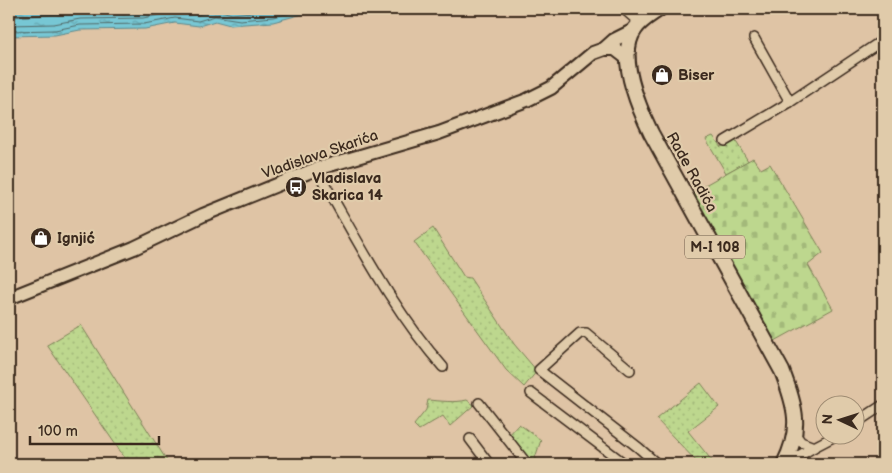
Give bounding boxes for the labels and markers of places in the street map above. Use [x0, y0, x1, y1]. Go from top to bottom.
shop icon: Biser [650, 63, 674, 87]
place label: Biser [678, 66, 715, 85]
place label: Vladislava Skarica 14 [312, 169, 383, 205]
bus stop icon: Vladislava Skarica 14 [284, 175, 308, 199]
shop icon: Ignjić [29, 226, 53, 250]
place label: Ignjić [57, 229, 96, 248]

